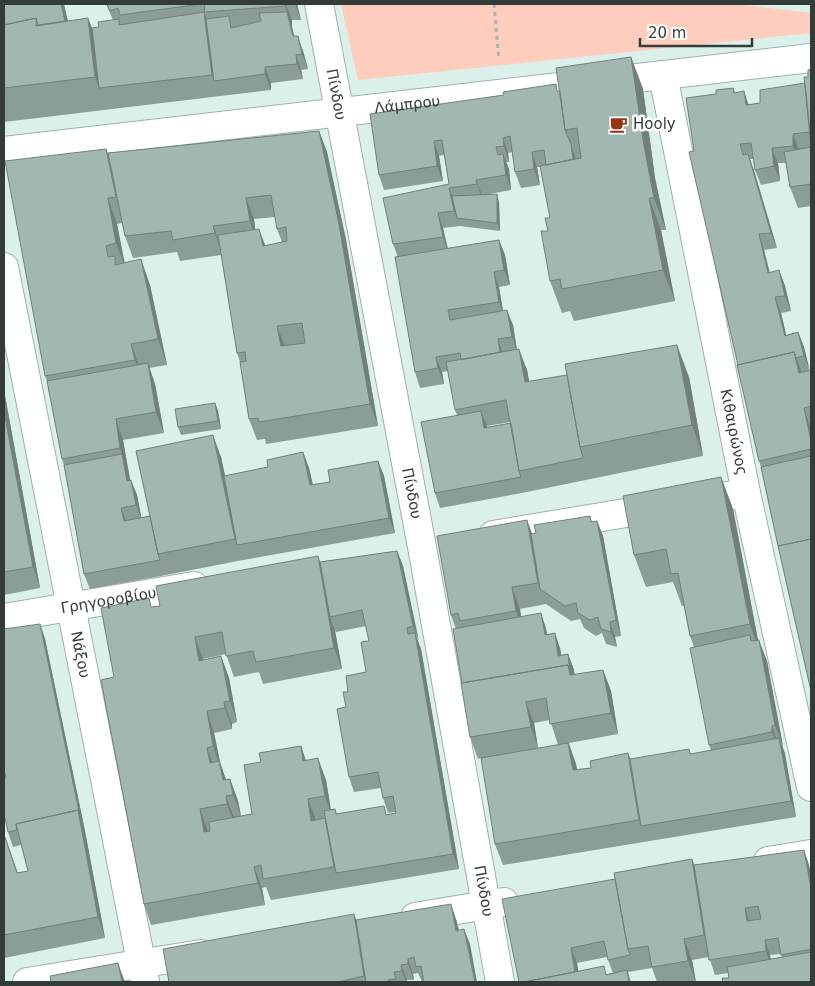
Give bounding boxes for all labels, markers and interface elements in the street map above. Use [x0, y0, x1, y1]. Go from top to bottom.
scale bar [640, 15, 752, 47]
text: 20 m [648, 24, 686, 42]
street label: Πίνδου [322, 67, 350, 122]
street label: Λάμπρου [373, 92, 441, 117]
cafe icon: Hooly [609, 114, 629, 134]
place label: Hooly [633, 115, 676, 133]
street label: Κιθαιρώνος [717, 387, 751, 477]
street label: Πίνδου [398, 466, 425, 520]
street label: Γρηγοροβίου [59, 583, 158, 617]
street label: Νάξου [67, 630, 94, 680]
street label: Πίνδου [470, 864, 497, 918]

